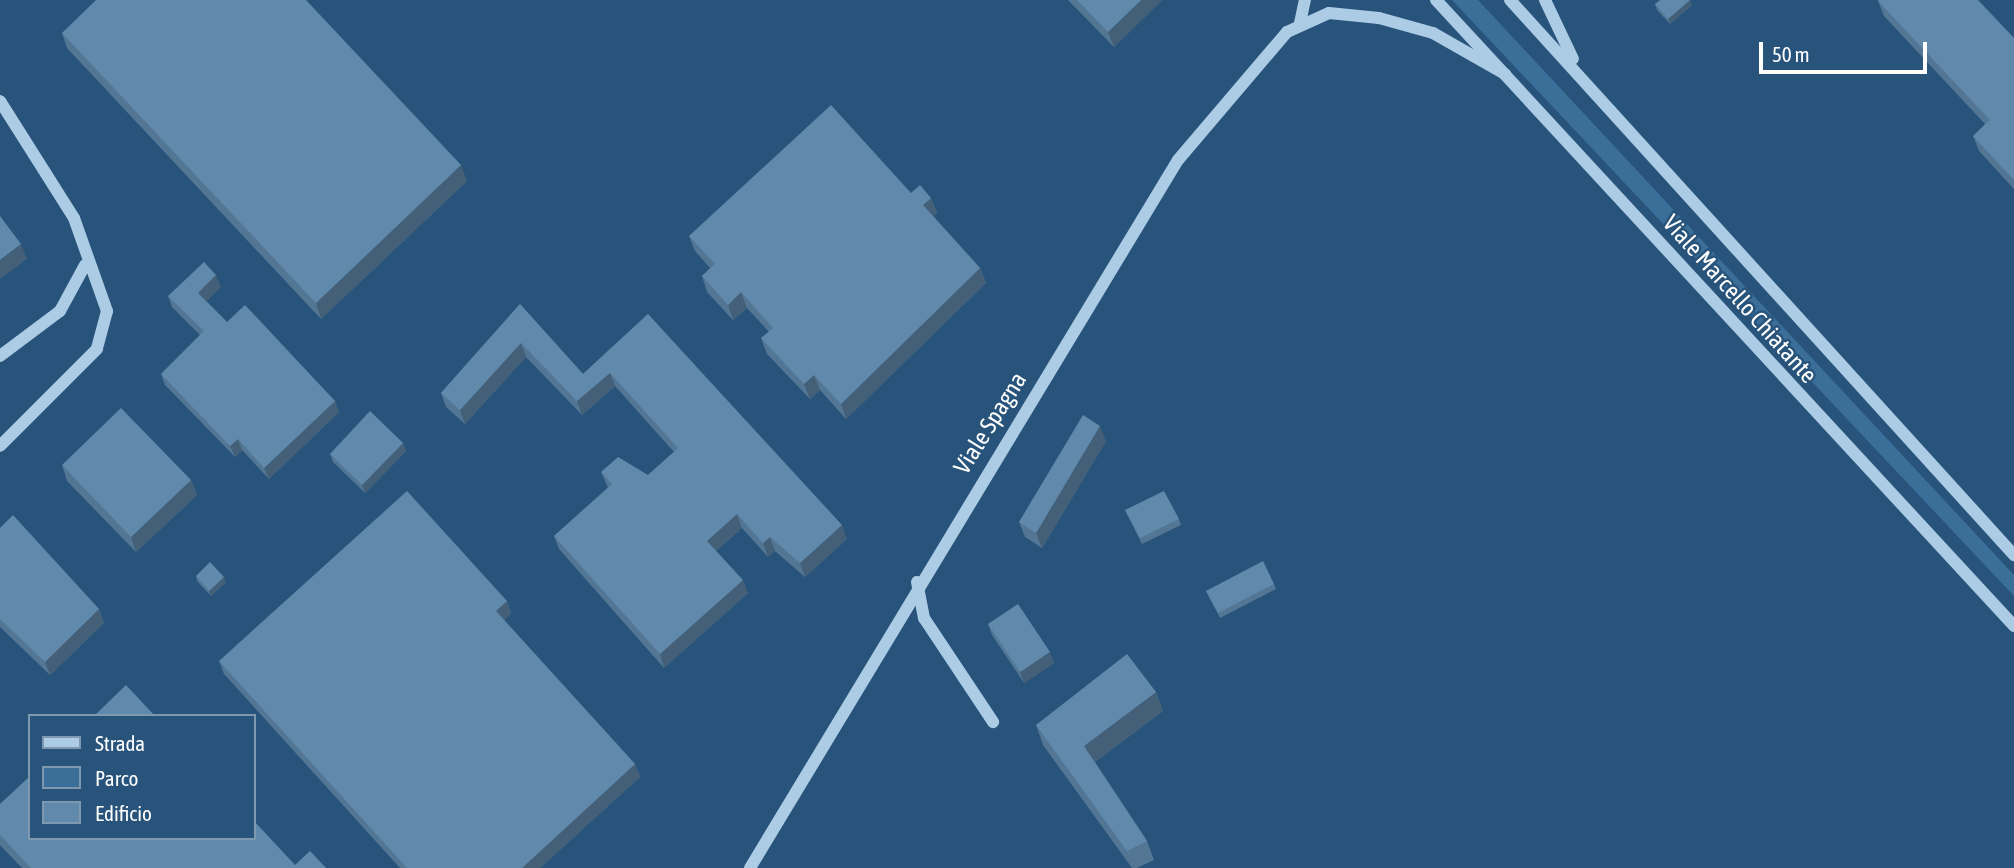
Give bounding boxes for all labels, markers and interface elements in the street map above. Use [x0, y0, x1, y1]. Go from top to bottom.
scale bar [1762, 28, 1930, 72]
text: 50 m [1772, 42, 1810, 66]
street label: Viale Marcello Chiatante [1657, 209, 1823, 389]
street label: Viale Spagna [947, 367, 1033, 479]
legend [28, 714, 256, 840]
text: Strada [95, 731, 145, 755]
text: Parco [95, 766, 138, 790]
text: Edificio [95, 801, 152, 825]

